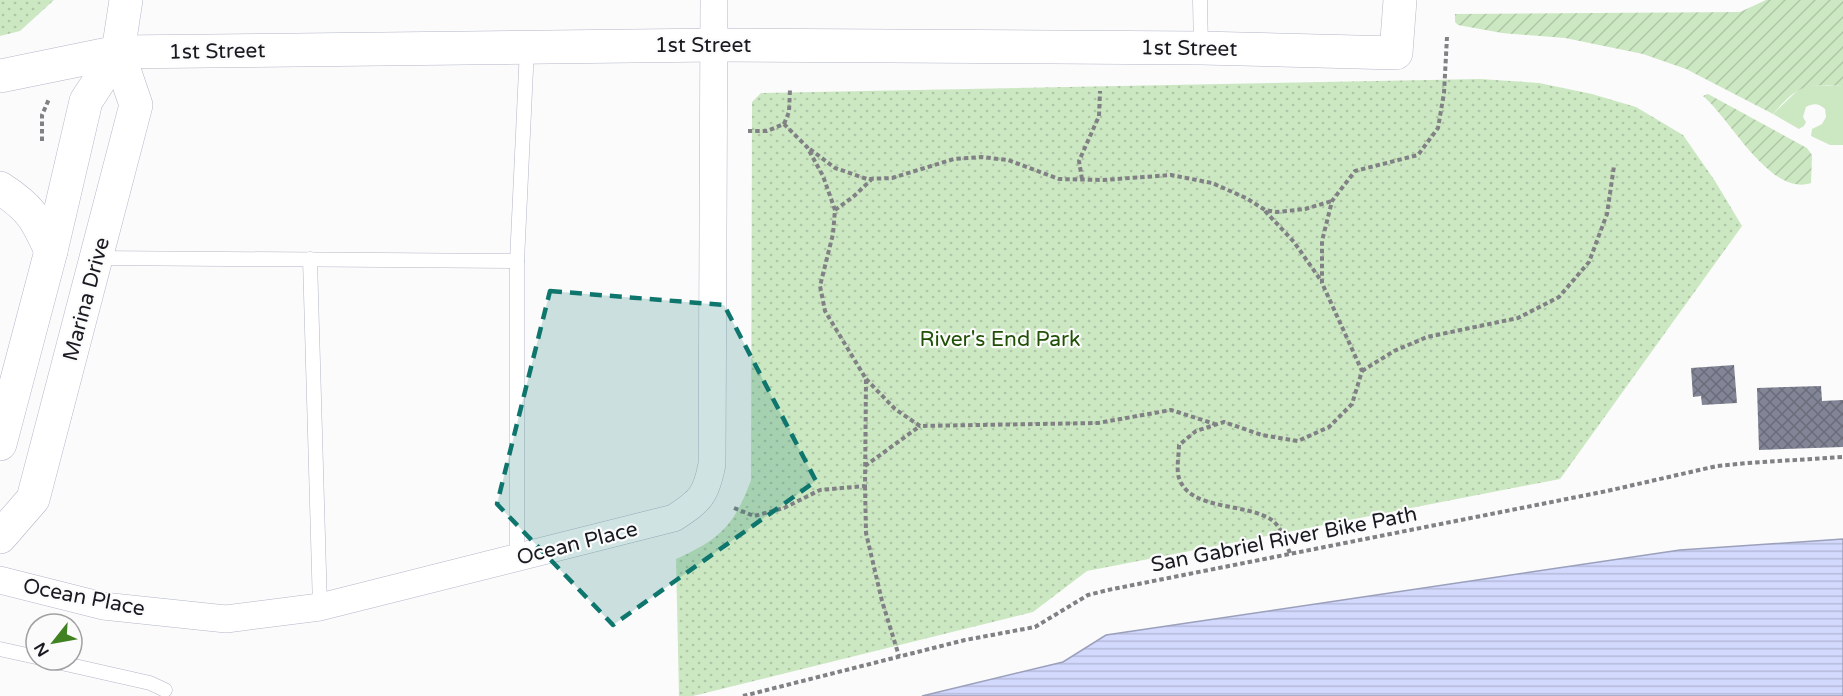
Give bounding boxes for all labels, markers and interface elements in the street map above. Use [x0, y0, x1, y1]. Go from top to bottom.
street label: 1st Street [655, 33, 751, 58]
street label: 1st Street [1140, 35, 1238, 62]
street label: 1st Street [168, 38, 266, 65]
street label: Marina Drive [58, 234, 115, 364]
park label: River's End Park [920, 327, 1080, 352]
street label: San Gabriel River Bike Path [1149, 501, 1419, 578]
street label: Ocean Place [514, 516, 640, 571]
street label: Ocean Place [21, 573, 147, 622]
north arrow [24, 612, 84, 672]
text: N [30, 639, 54, 660]

